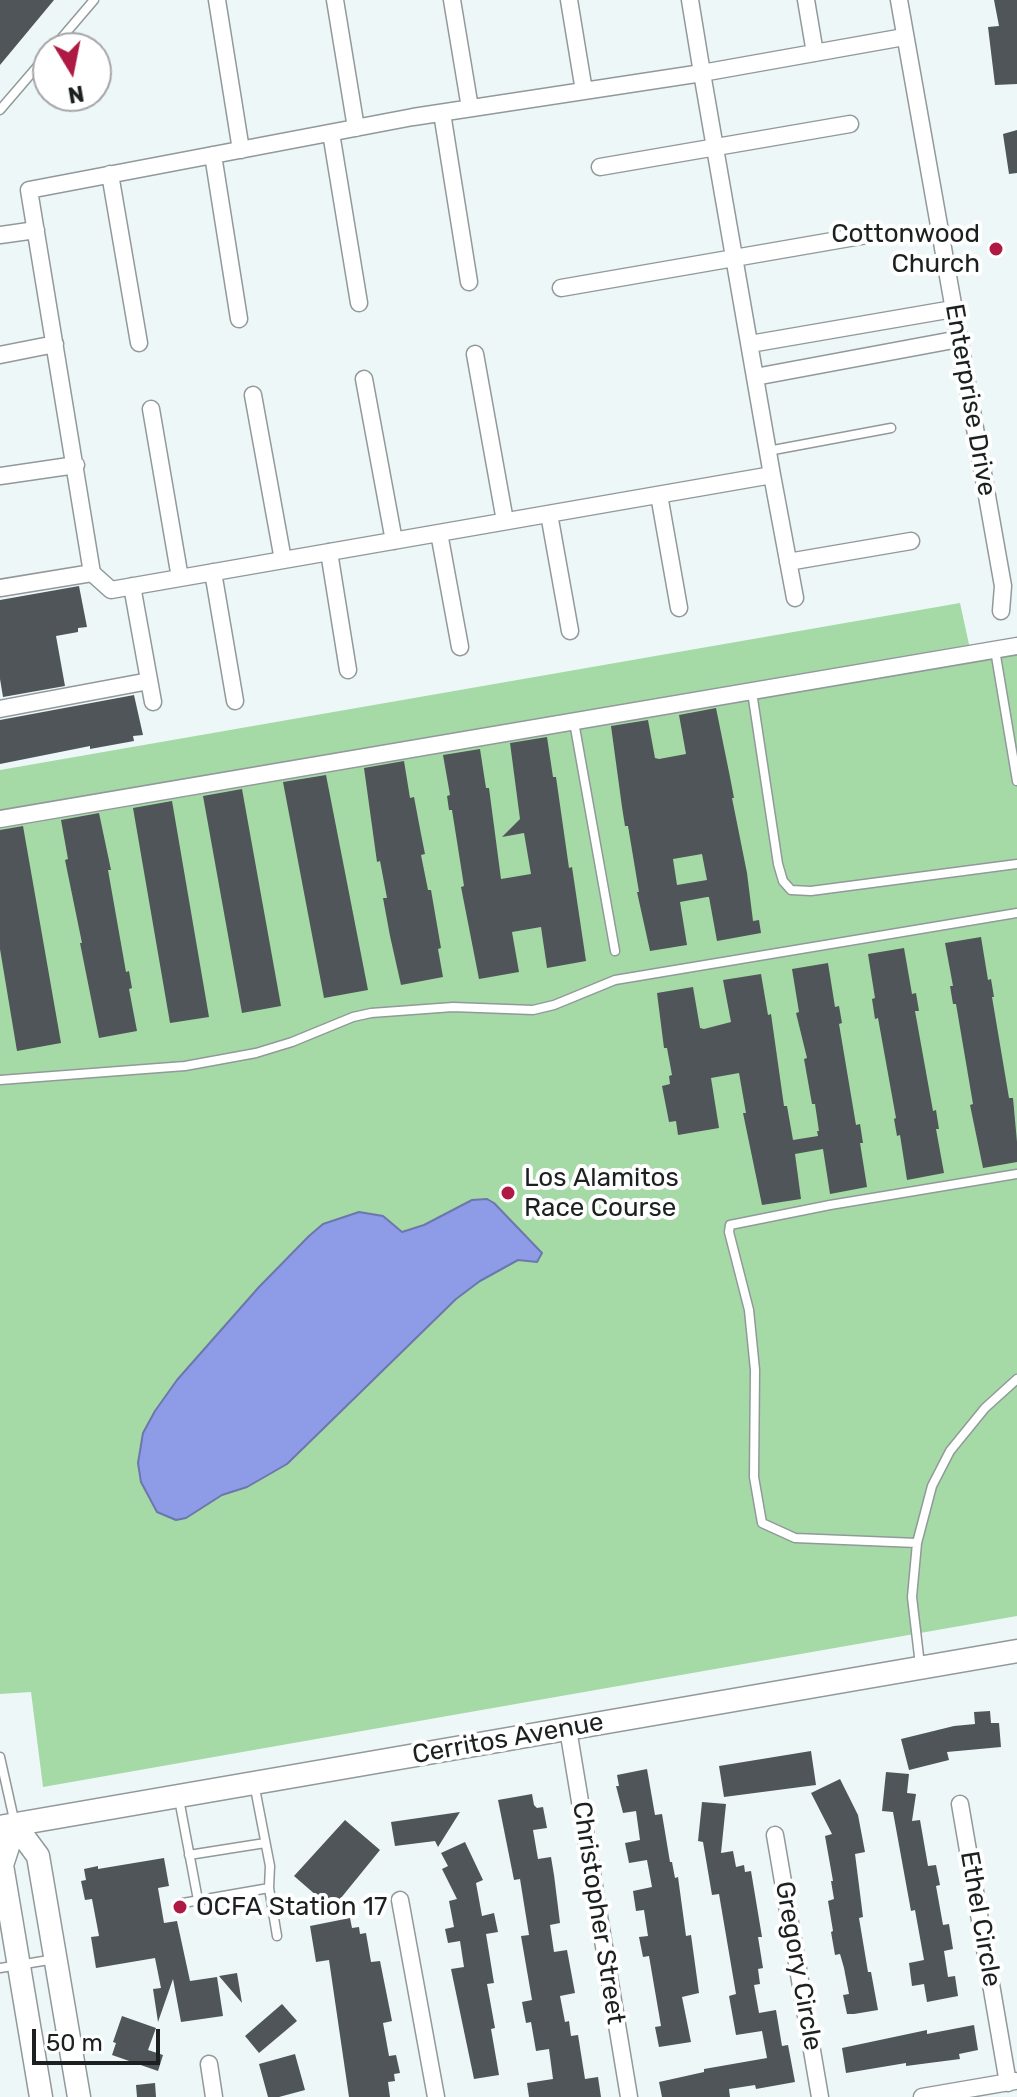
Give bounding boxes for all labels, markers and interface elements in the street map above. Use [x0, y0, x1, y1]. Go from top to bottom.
north arrow [32, 32, 112, 112]
text: N [66, 79, 86, 109]
place label: Cottonwood Church [831, 218, 980, 280]
marker: Cottonwood Church [987, 240, 1005, 258]
street label: Enterprise Drive [938, 302, 1002, 498]
place label: Los Alamitos Race Course [524, 1162, 679, 1224]
marker: Los Alamitos Race Course [499, 1184, 517, 1202]
street label: Cerritos Avenue [410, 1707, 606, 1771]
street label: Christopher Street [565, 1799, 631, 2027]
street label: Ethel Circle [953, 1849, 1007, 1989]
street label: Gregory Circle [768, 1879, 828, 2053]
place label: OCFA Station 17 [196, 1891, 387, 1923]
marker: OCFA Station 17 [171, 1898, 189, 1916]
scale bar [36, 2013, 164, 2063]
text: 50 m [46, 2029, 103, 2057]

